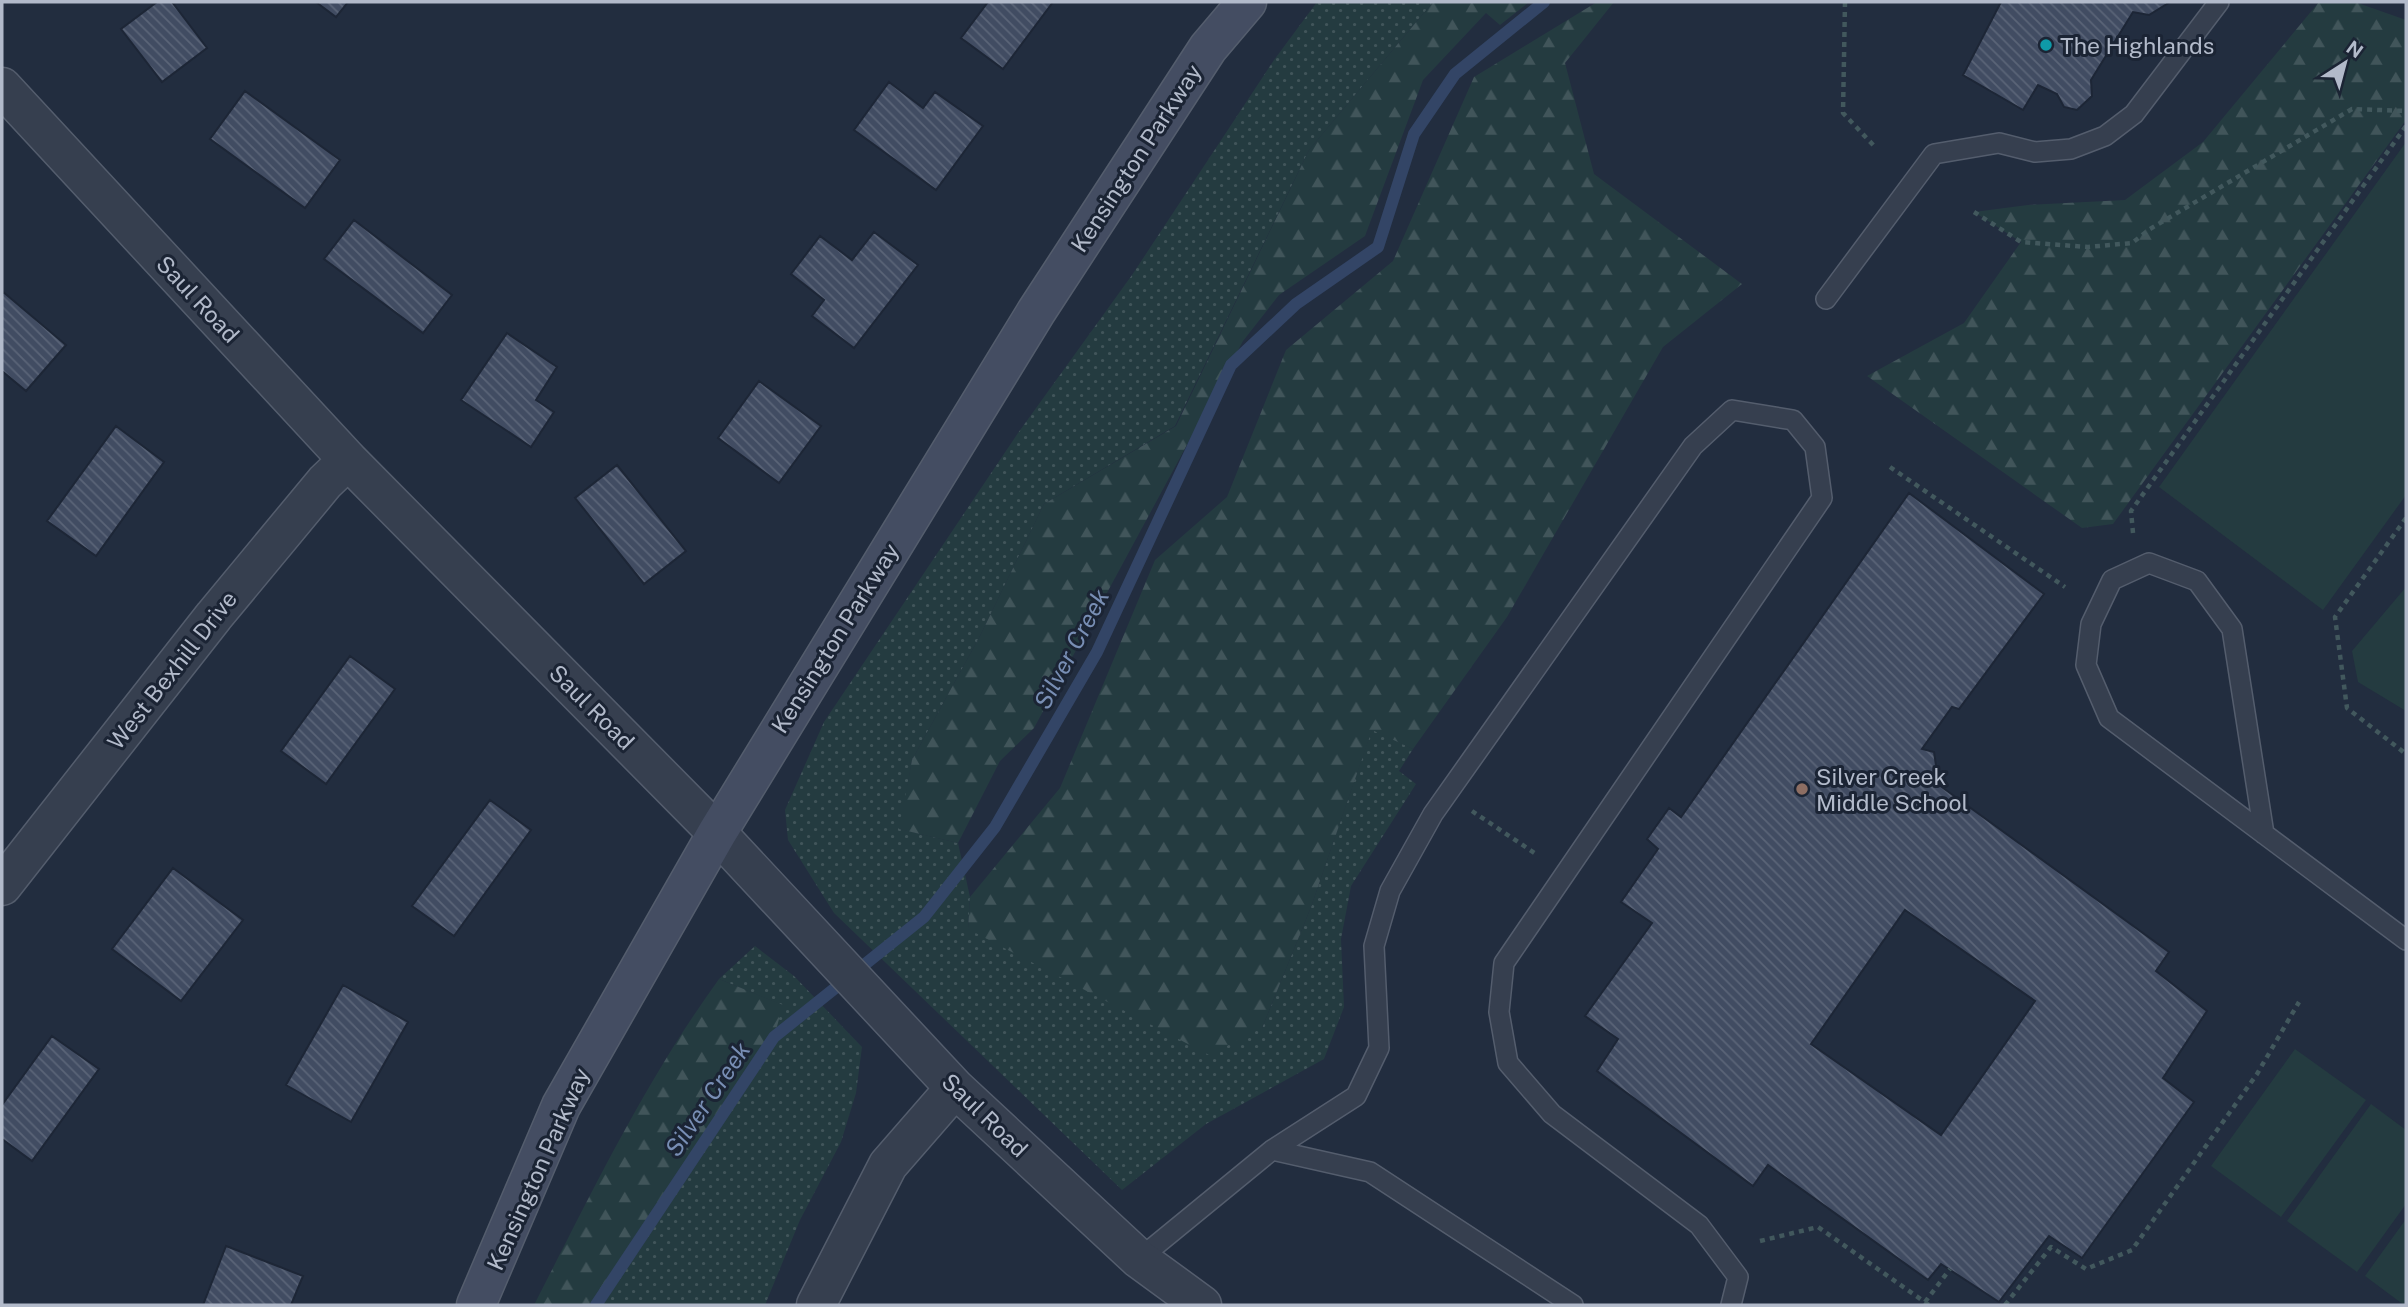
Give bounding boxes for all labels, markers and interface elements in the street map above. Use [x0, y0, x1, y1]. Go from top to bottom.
north arrow [2310, 28, 2380, 98]
place label: The Highlands [2060, 32, 2214, 59]
text: N [2343, 36, 2367, 63]
marker: The Highlands [2038, 37, 2054, 53]
street label: Kensington Parkway [1065, 59, 1207, 257]
street label: Saul Road [151, 250, 245, 348]
street label: Kensington Parkway [766, 538, 904, 738]
water label: Silver Creek [1028, 584, 1114, 714]
street label: West Bexhill Drive [102, 585, 242, 755]
street label: Saul Road [544, 659, 640, 755]
place label: Silver Creek Middle School [1816, 763, 1969, 816]
marker: Silver Creek Middle School [1794, 781, 1810, 797]
water label: Silver Creek [659, 1037, 755, 1161]
street label: Kensington Parkway [481, 1064, 595, 1274]
street label: Saul Road [937, 1068, 1033, 1162]

